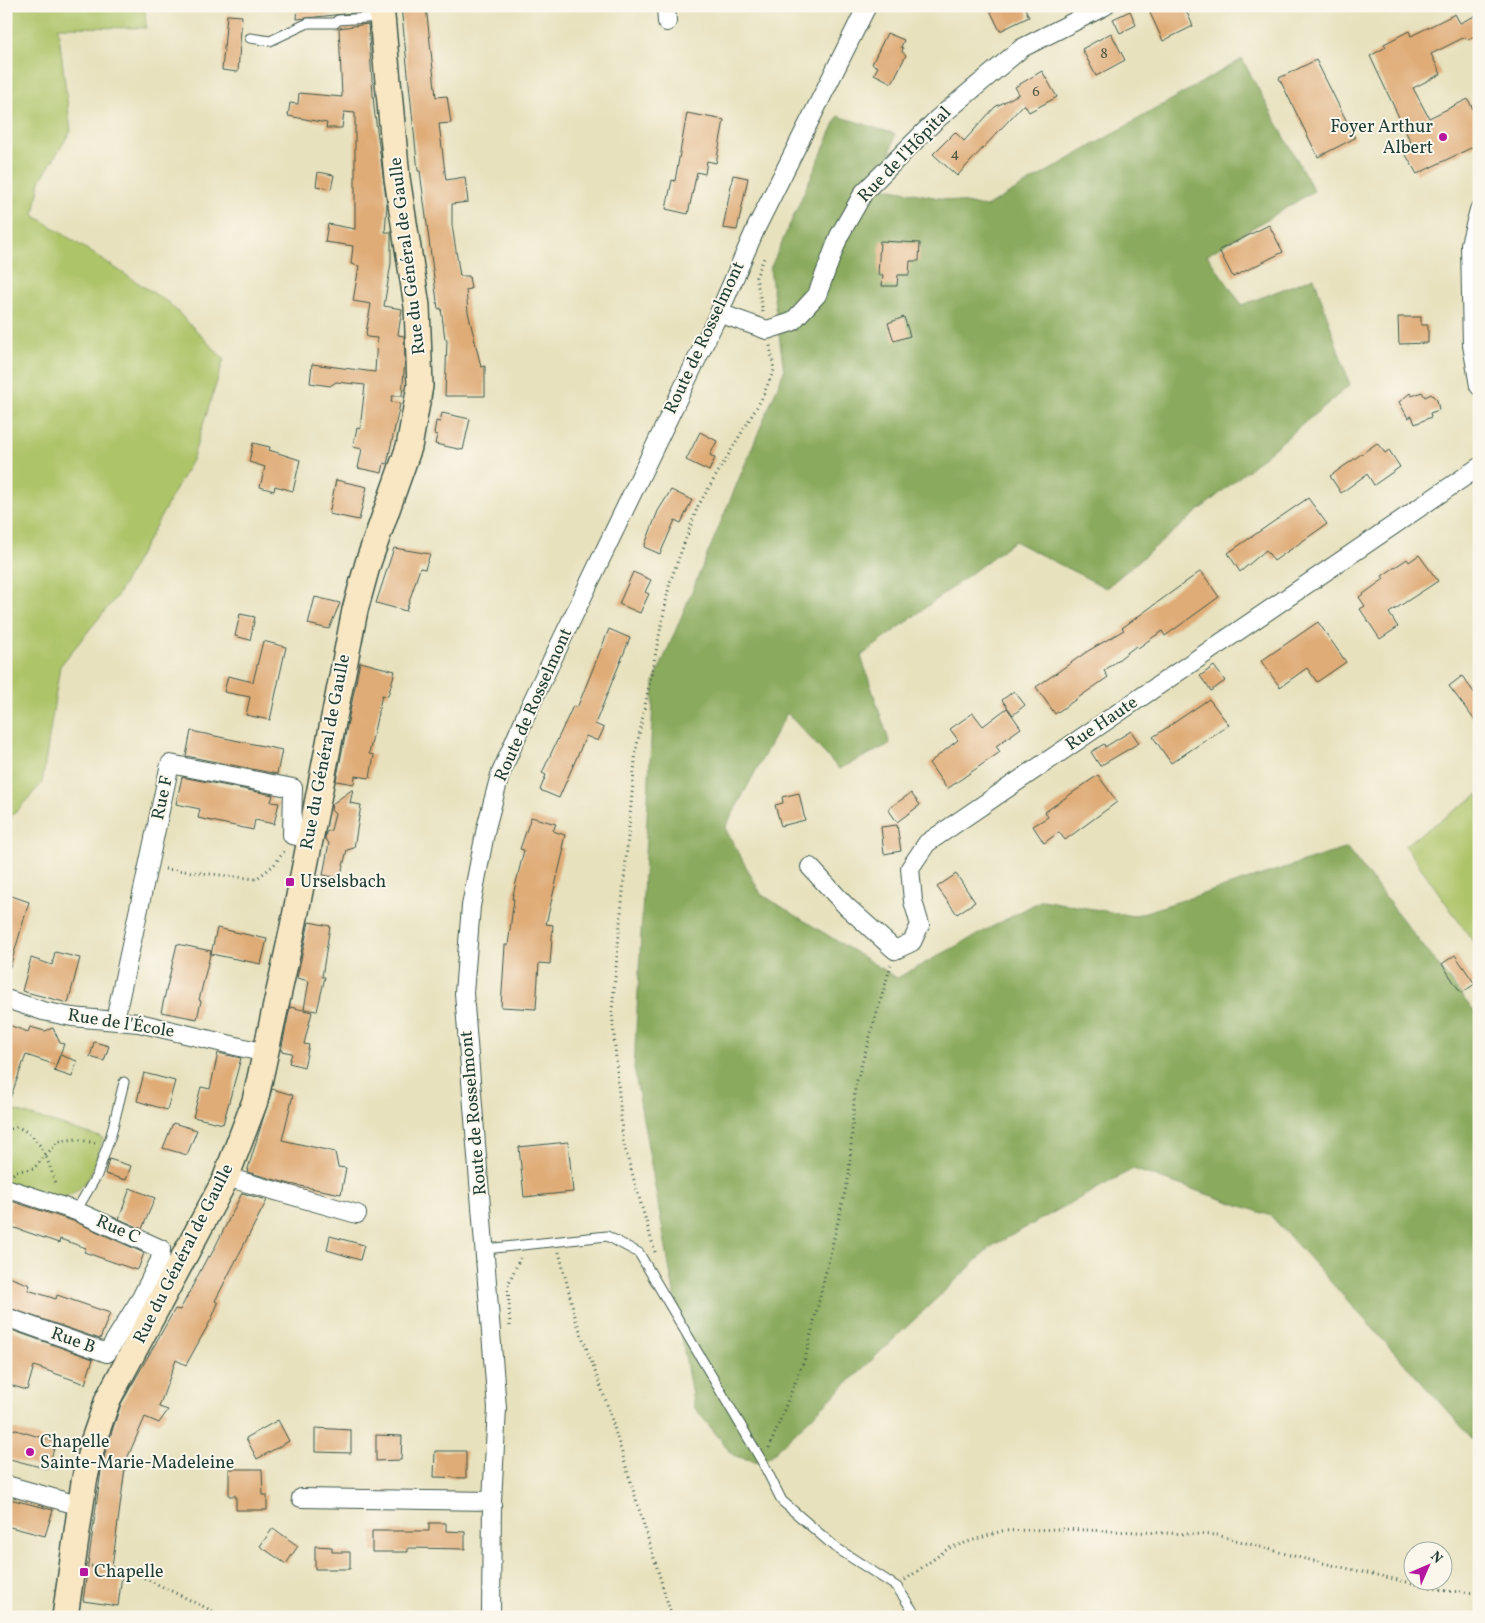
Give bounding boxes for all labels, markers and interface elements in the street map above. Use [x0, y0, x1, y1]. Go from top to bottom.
house number: 8 [1100, 44, 1108, 65]
house number: 6 [1032, 82, 1040, 103]
street label: Rue de l'Hôpital [853, 101, 957, 209]
place label: Foyer Arthur Albert [1330, 115, 1433, 161]
marker: Foyer Arthur Albert [1437, 131, 1449, 143]
house number: 4 [951, 144, 960, 165]
street label: Rue du Général de Gaulle [383, 156, 433, 356]
street label: Route de Rosselmont [659, 258, 751, 418]
street label: Route de Rosselmont [489, 624, 579, 786]
street label: Rue du Général de Gaulle [295, 652, 357, 852]
street label: Rue Haute [1061, 691, 1143, 757]
street label: Rue F [146, 774, 180, 822]
place label: Urselsbach [300, 870, 386, 895]
marker: Urselsbach [284, 876, 296, 888]
street label: Rue de l'École [66, 1003, 176, 1045]
street label: Route de Rosselmont [454, 1029, 494, 1197]
street label: Rue du Général de Gaulle [128, 1160, 240, 1348]
street label: Rue C [92, 1209, 144, 1251]
street label: Rue B [47, 1321, 99, 1361]
place label: Chapelle Sainte-Marie-Madeleine [40, 1430, 234, 1476]
marker: Chapelle Sainte-Marie-Madeleine [24, 1446, 36, 1458]
north arrow [1402, 1540, 1452, 1590]
text: N [1426, 1548, 1446, 1568]
place label: Chapelle [94, 1560, 164, 1585]
marker: Chapelle [78, 1566, 90, 1578]

